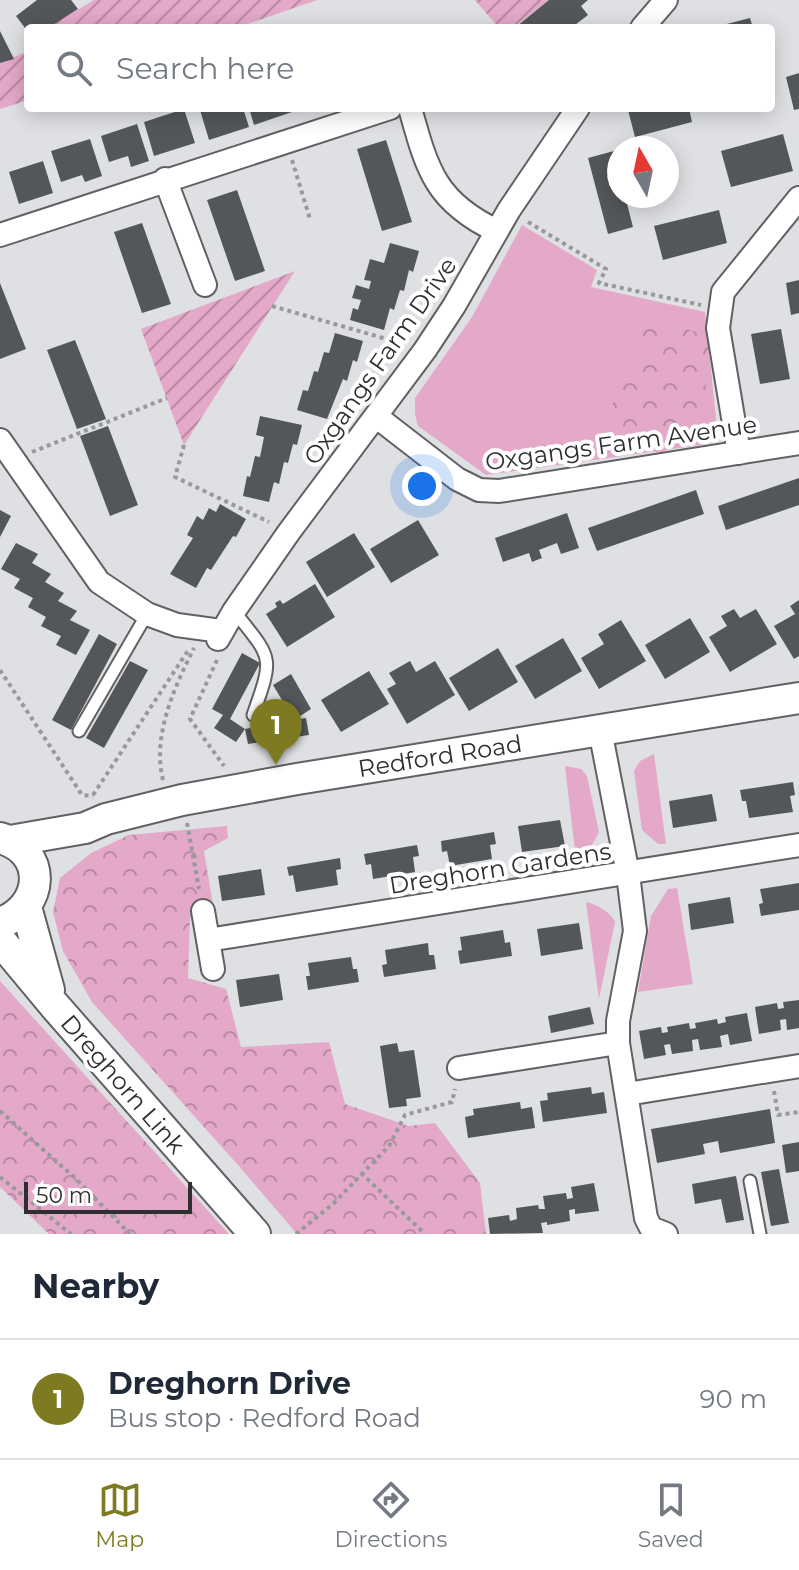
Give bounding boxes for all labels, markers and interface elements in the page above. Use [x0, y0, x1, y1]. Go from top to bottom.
search box [24, 24, 775, 112]
icon: search [52, 46, 96, 90]
text: Search here [116, 50, 294, 87]
north arrow [607, 136, 679, 208]
street label: Oxgangs Farm Drive [297, 252, 463, 470]
street label: Oxgangs Farm Avenue [483, 410, 759, 476]
your location [402, 466, 442, 506]
pin: 1 [250, 699, 302, 765]
street label: Redford Road [356, 729, 524, 783]
street label: Dreghorn Gardens [387, 836, 613, 900]
street label: Dreghorn Link [55, 1009, 192, 1160]
scale bar [24, 1178, 192, 1214]
text: 50 m [36, 1182, 92, 1209]
text: Nearby [32, 1265, 159, 1307]
text: Dreghorn Drive [108, 1365, 351, 1402]
text: 1 [53, 1383, 63, 1415]
text: 90 m [700, 1383, 767, 1415]
text: Bus stop · Redford Road [108, 1402, 421, 1434]
tab: Map [95, 1478, 144, 1553]
tab: Directions [335, 1478, 447, 1553]
tab: Saved [638, 1478, 704, 1553]

